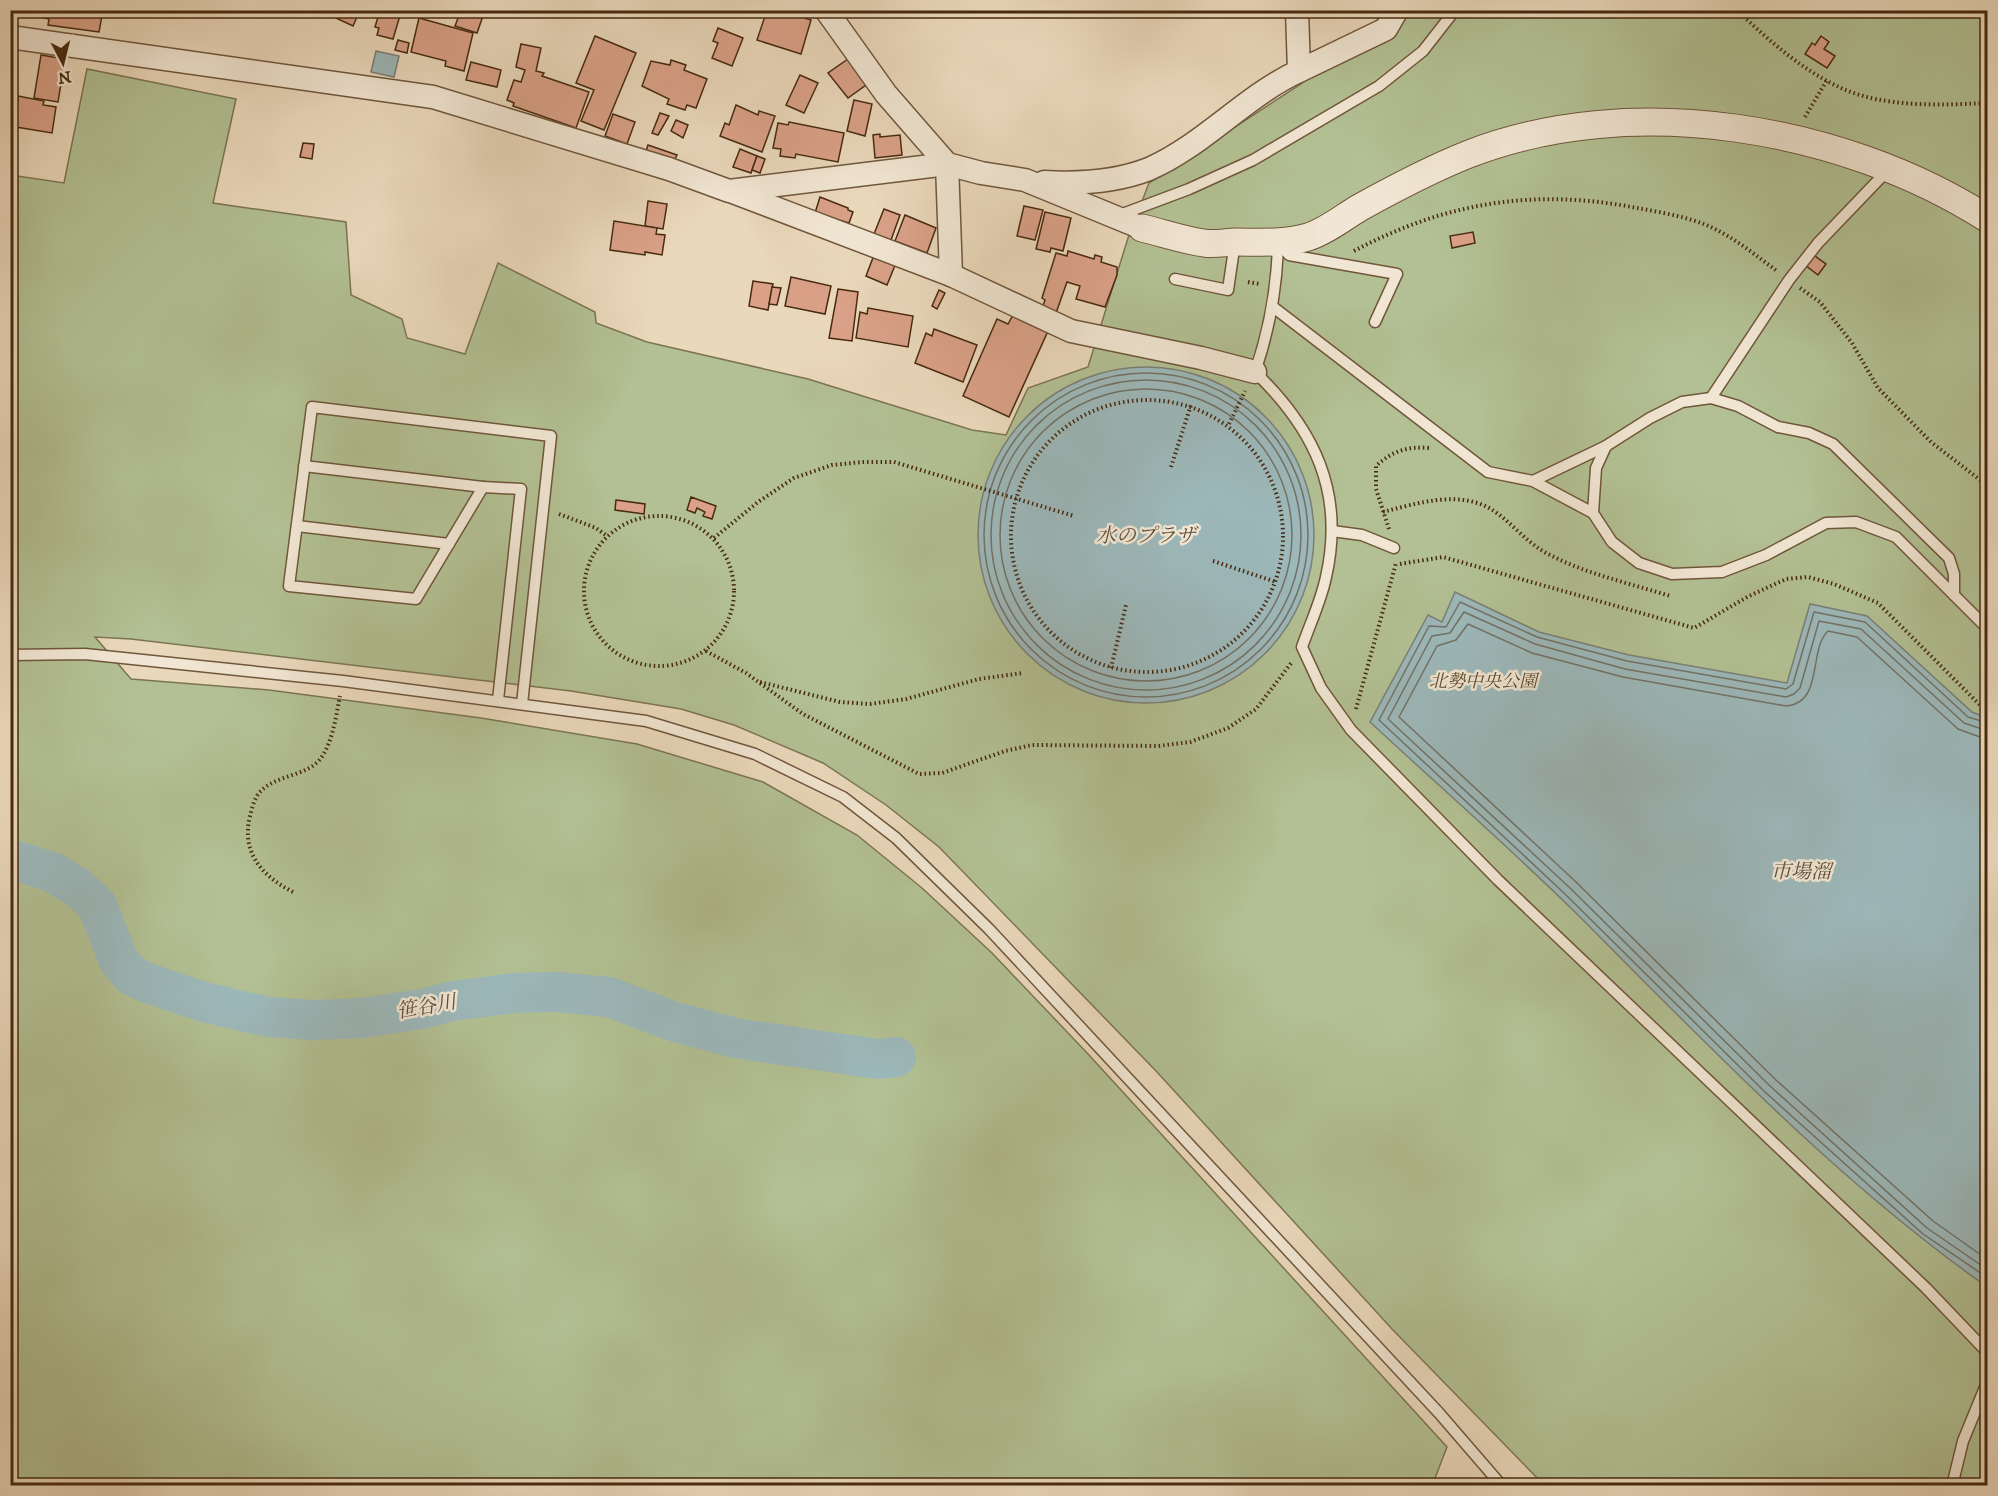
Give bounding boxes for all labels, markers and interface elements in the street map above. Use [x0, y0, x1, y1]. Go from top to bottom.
north arrow [33, 33, 93, 93]
text: N [57, 66, 72, 88]
water label: 水のプラザ [1096, 524, 1199, 549]
park label: 北勢中央公園 [1429, 671, 1540, 693]
water label: 市場溜 [1771, 860, 1834, 885]
water label: 笹谷川 [395, 990, 460, 1025]

